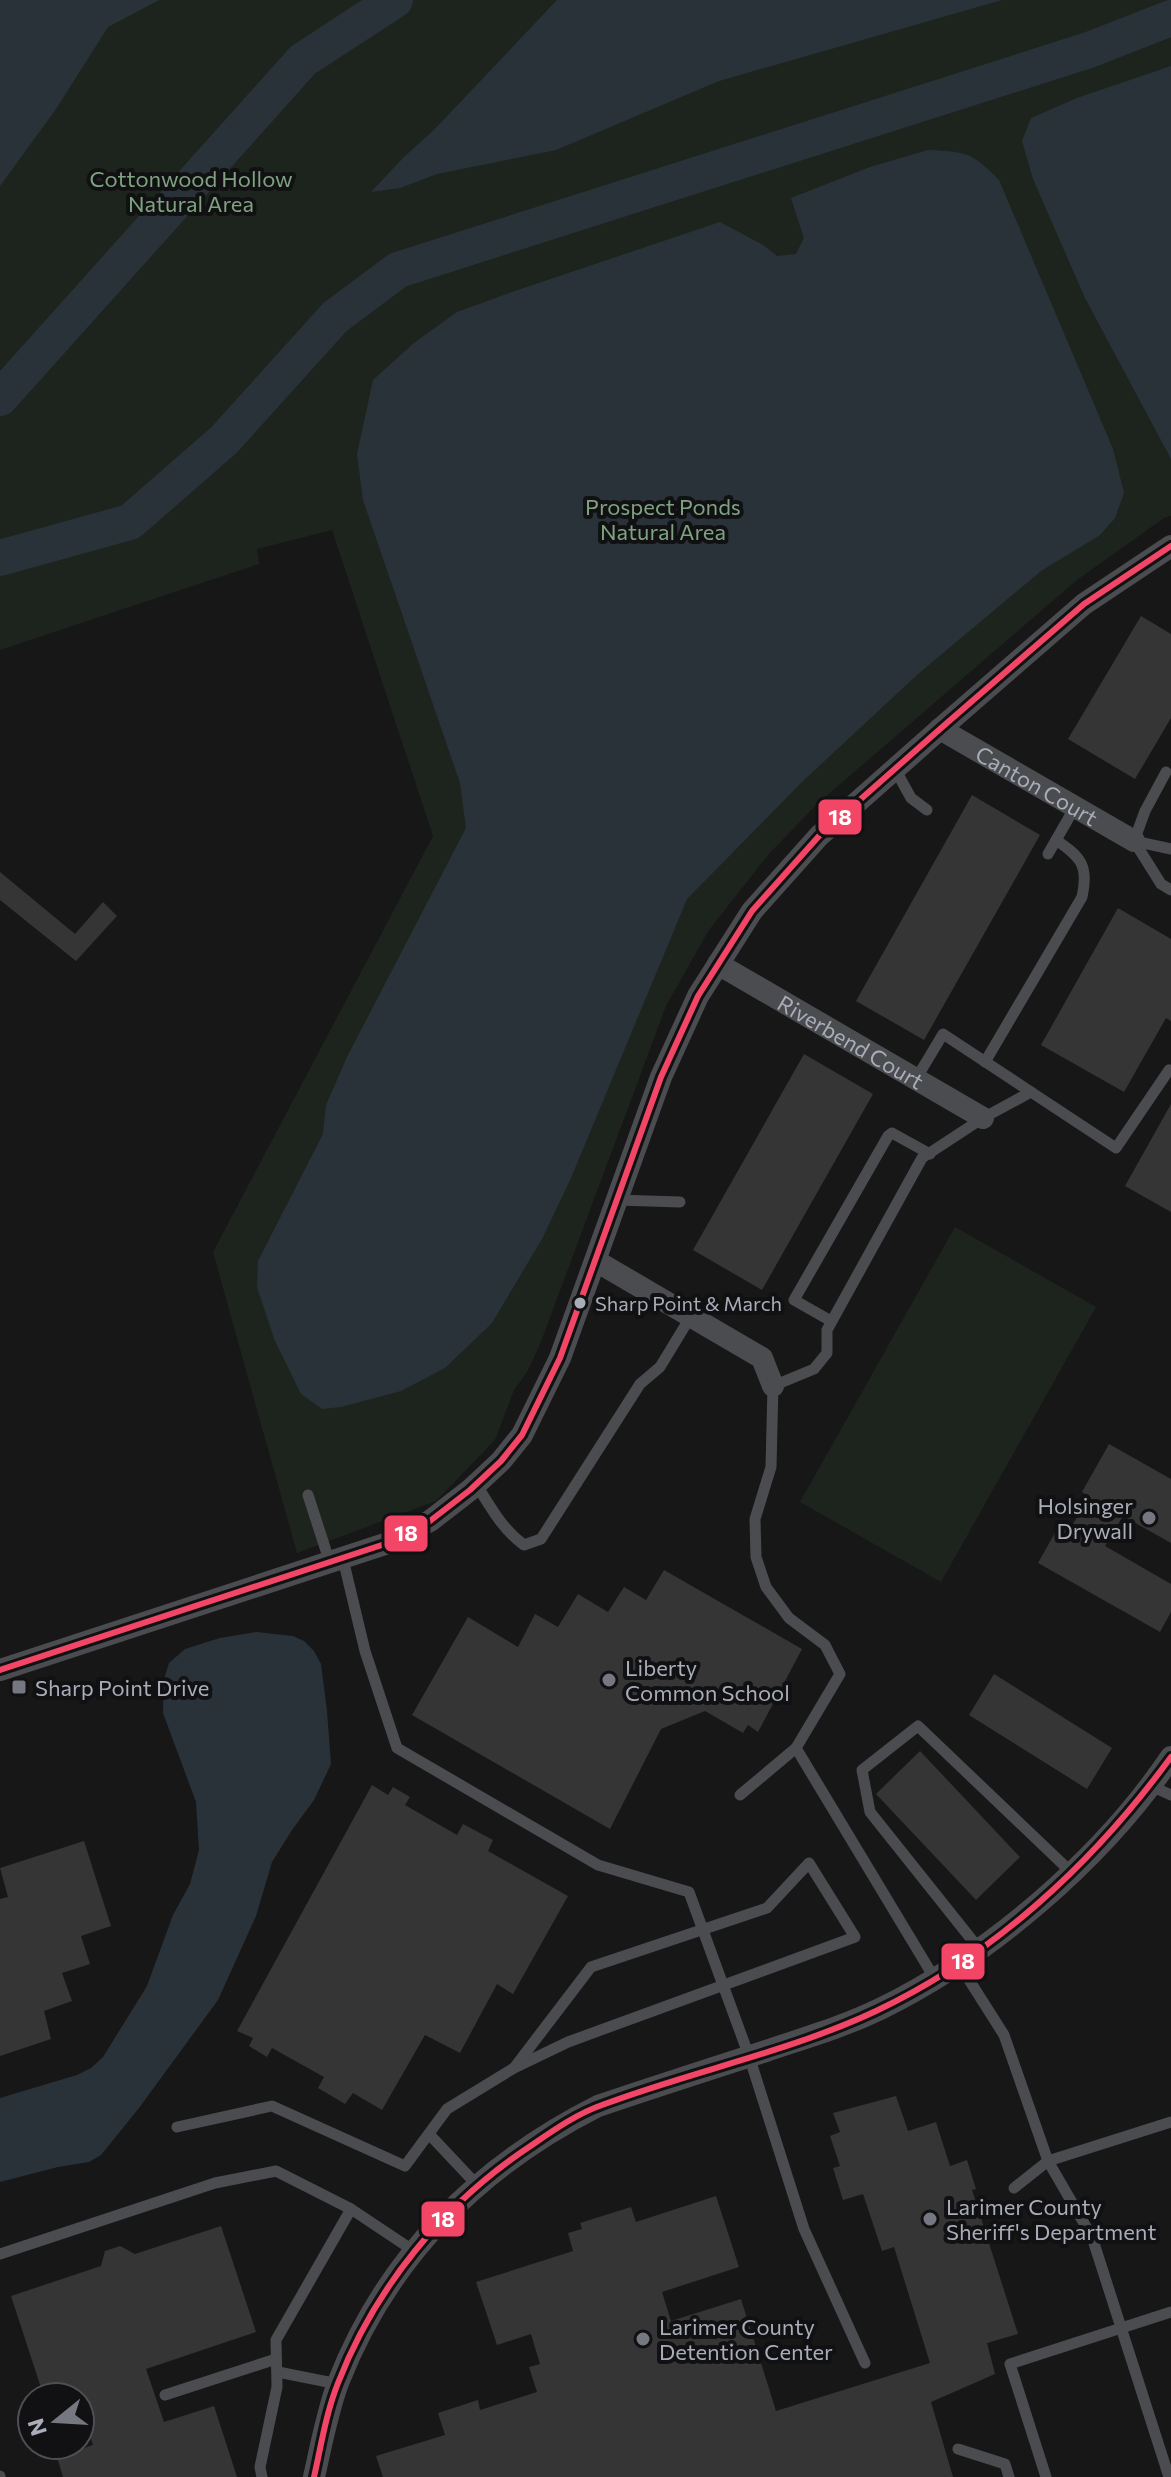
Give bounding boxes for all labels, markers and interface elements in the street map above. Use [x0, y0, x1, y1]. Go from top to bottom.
park label: Cottonwood Hollow Natural Area [89, 165, 293, 217]
park label: Prospect Ponds Natural Area [585, 493, 741, 545]
street label: Canton Court [971, 739, 1103, 831]
line badge: 18 [817, 798, 863, 836]
text: 18 [828, 803, 852, 830]
street label: Riverbend Court [773, 988, 929, 1094]
place label: Sharp Point & March [595, 1291, 782, 1315]
marker: Sharp Point & March [572, 1295, 588, 1311]
place label: Holsinger Drywall [1037, 1492, 1133, 1544]
marker: Holsinger Drywall [1140, 1509, 1158, 1527]
line badge: 18 [383, 1514, 429, 1553]
text: 18 [394, 1519, 418, 1546]
place label: Liberty Common School [625, 1654, 790, 1706]
marker: Liberty Common School [600, 1671, 618, 1689]
place label: Sharp Point Drive [35, 1674, 209, 1701]
marker: Sharp Point Drive [10, 1678, 28, 1696]
line badge: 18 [940, 1942, 986, 1981]
text: 18 [951, 1947, 975, 1974]
place label: Larimer County Sheriff's Department [946, 2193, 1157, 2245]
line badge: 18 [420, 2200, 466, 2238]
text: 18 [431, 2205, 455, 2232]
marker: Larimer County Sheriff's Department [921, 2210, 939, 2228]
place label: Larimer County Detention Center [659, 2313, 833, 2365]
marker: Larimer County Detention Center [634, 2330, 652, 2348]
north arrow [16, 2381, 96, 2461]
text: N [21, 2415, 52, 2439]

